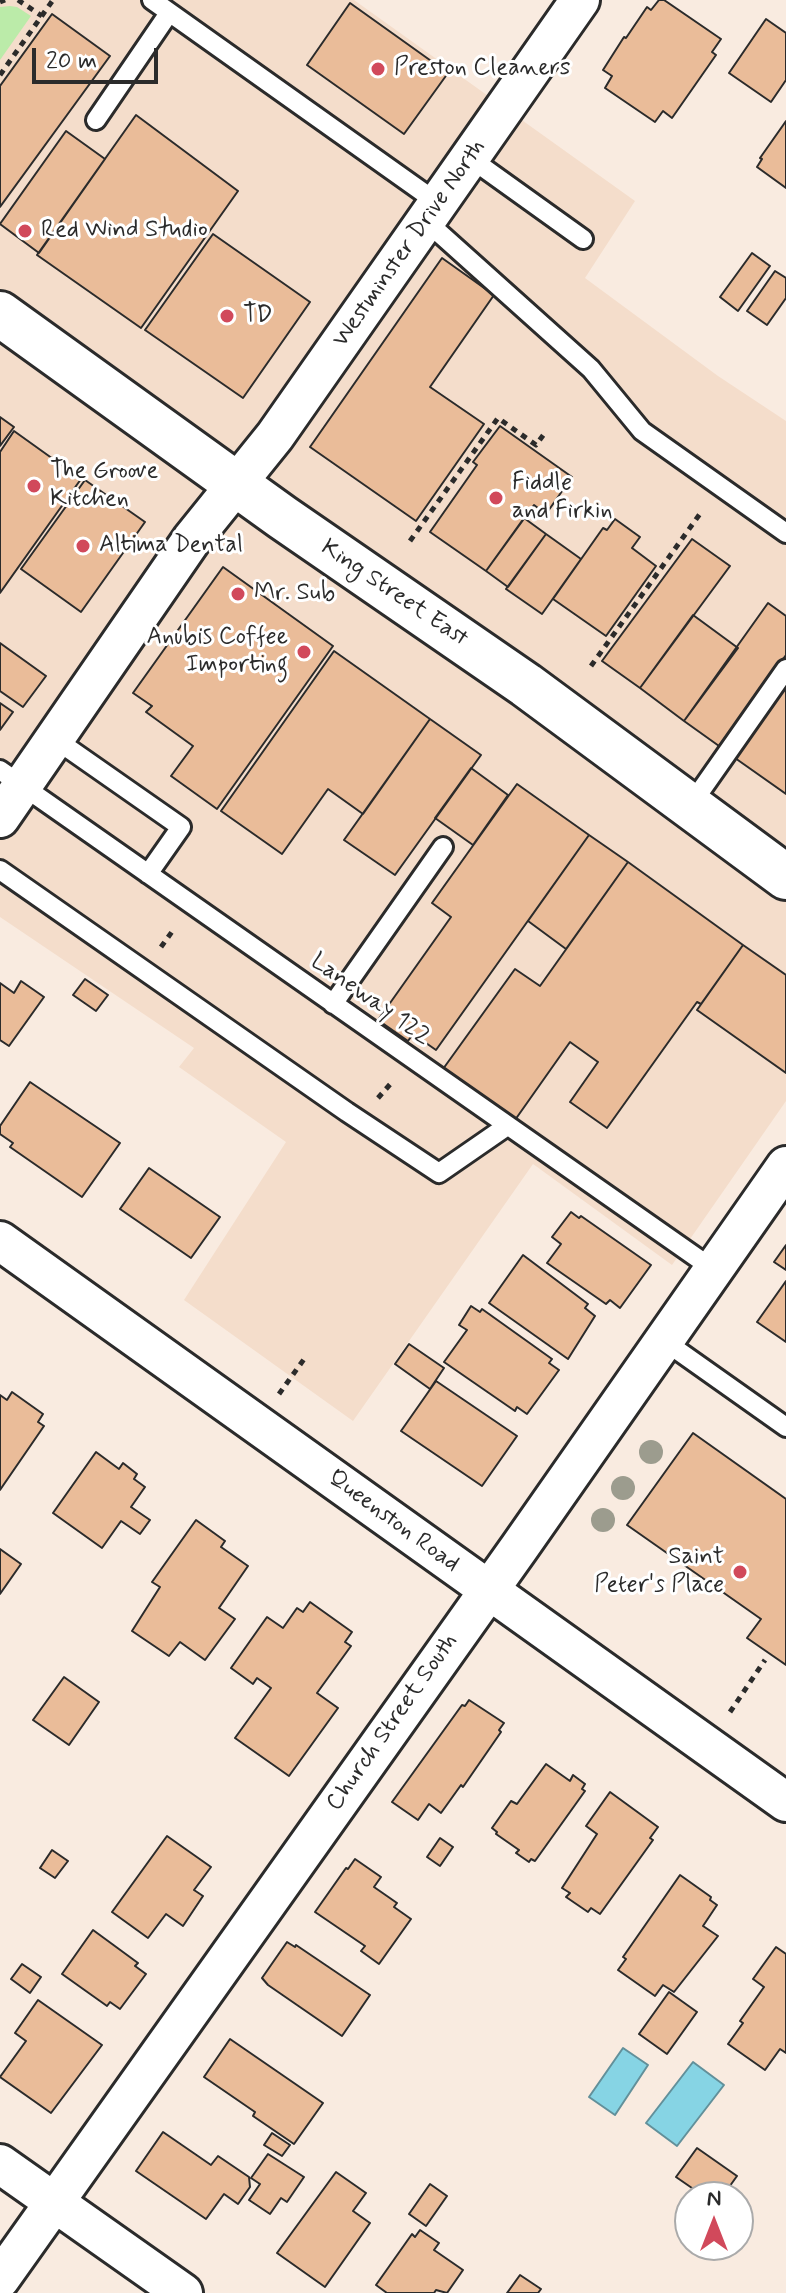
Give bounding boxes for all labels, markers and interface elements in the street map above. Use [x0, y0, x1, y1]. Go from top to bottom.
scale bar [36, 32, 162, 82]
text: 20 m [46, 46, 97, 77]
place label: Preston Cleaners [394, 55, 571, 83]
marker: Preston Cleaners [369, 60, 387, 78]
street label: Westminster Drive North [327, 135, 493, 353]
place label: Red Wind Studio [41, 217, 208, 245]
marker: Red Wind Studio [16, 222, 34, 240]
place label: TD [243, 302, 273, 330]
marker: TD [218, 307, 236, 325]
place label: The Groove Kitchen [50, 458, 158, 514]
place label: Fiddle and Firkin [512, 470, 612, 526]
marker: The Groove Kitchen [25, 477, 43, 495]
marker: Fiddle and Firkin [487, 489, 505, 507]
place label: Altima Dental [99, 532, 243, 560]
street label: King Street East [315, 534, 473, 654]
marker: Altima Dental [74, 537, 92, 555]
place label: Mr. Sub [254, 580, 335, 608]
marker: Mr. Sub [229, 585, 247, 603]
place label: Anubis Coffee Importing [146, 624, 288, 680]
marker: Anubis Coffee Importing [295, 643, 313, 661]
street label: Laneway 122 [304, 948, 436, 1052]
street label: Queenston Road [322, 1465, 464, 1579]
place label: Saint Peter's Place [594, 1544, 724, 1600]
marker: Saint Peter's Place [731, 1563, 749, 1581]
street label: Church Street South [321, 1629, 465, 1817]
north arrow [674, 2181, 754, 2261]
text: N [707, 2185, 721, 2213]

